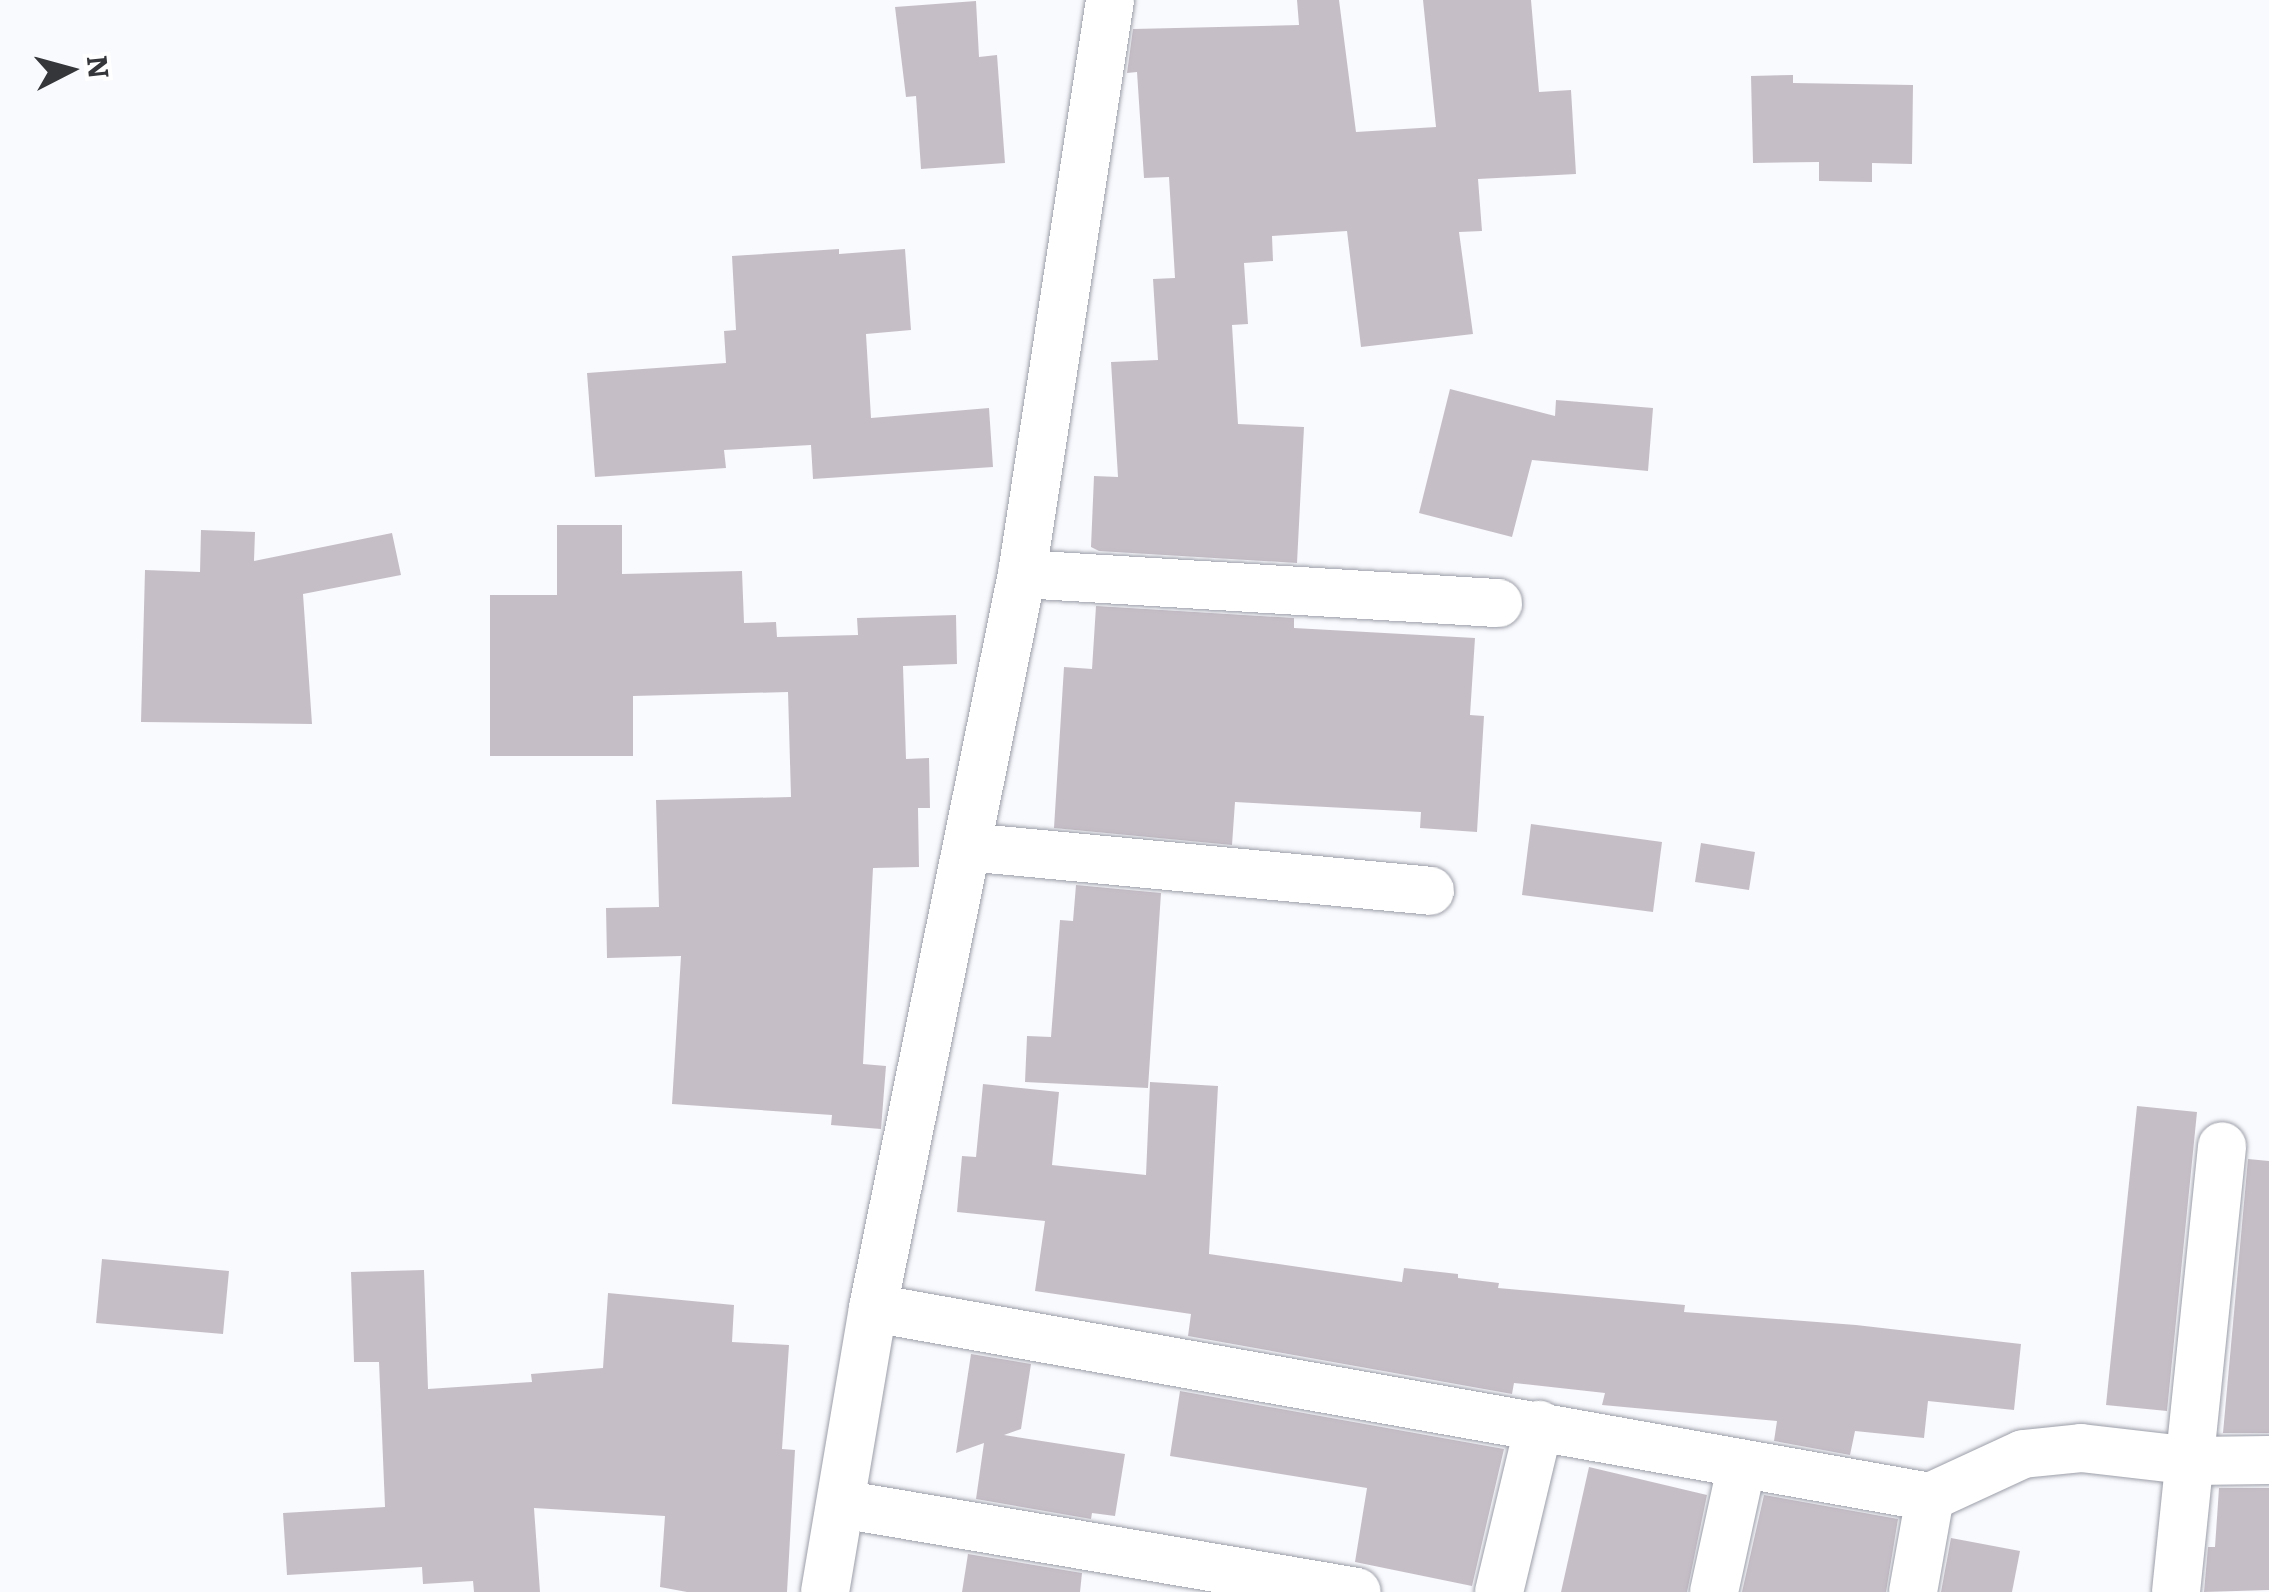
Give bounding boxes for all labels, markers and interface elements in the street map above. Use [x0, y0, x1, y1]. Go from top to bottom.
north arrow [20, 20, 120, 120]
text: N [78, 53, 122, 81]

